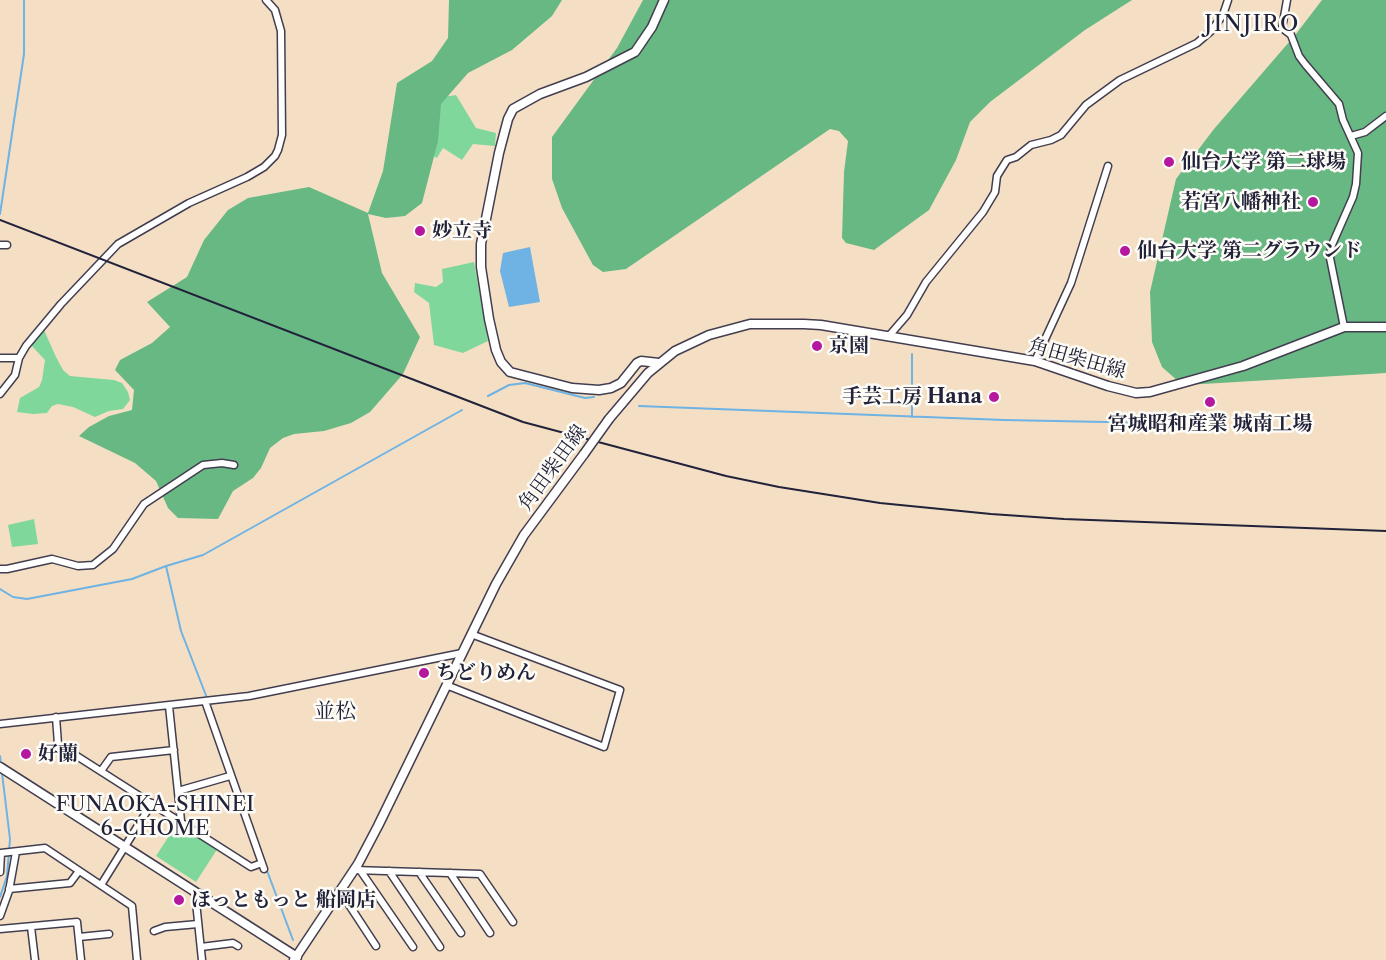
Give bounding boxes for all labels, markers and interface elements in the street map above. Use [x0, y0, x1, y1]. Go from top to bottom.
district label: JINJIRO [1204, 12, 1300, 38]
place label: 仙台大学 第二球場 [1181, 150, 1346, 174]
marker: 仙台大学 第二球場 [1162, 155, 1176, 169]
place label: 若宮八幡神社 [1181, 190, 1301, 214]
marker: 若宮八幡神社 [1306, 195, 1320, 209]
place label: 妙立寺 [432, 219, 492, 243]
marker: 妙立寺 [413, 224, 427, 238]
place label: 仙台大学 第二グラウンド [1137, 239, 1362, 263]
marker: 仙台大学 第二グラウンド [1118, 244, 1132, 258]
place label: 京園 [829, 334, 869, 358]
street label: 角田柴田線 [1026, 334, 1128, 384]
marker: 京園 [810, 339, 824, 353]
place label: 手芸工房 Hana [842, 385, 982, 409]
marker: 手芸工房 Hana [987, 390, 1001, 404]
marker: 宮城昭和産業 城南工場 [1203, 395, 1217, 409]
place label: 宮城昭和産業 城南工場 [1107, 412, 1313, 436]
street label: 角田柴田線 [514, 420, 592, 516]
place label: ちどりめん [436, 661, 536, 685]
marker: ちどりめん [417, 666, 431, 680]
district label: 並松 [314, 699, 356, 725]
place label: 好蘭 [38, 742, 78, 766]
marker: 好蘭 [19, 747, 33, 761]
district label: FUNAOKA-SHINEI 6-CHOME [45, 792, 265, 842]
place label: ほっともっと 船岡店 [191, 888, 376, 912]
marker: ほっともっと 船岡店 [172, 893, 186, 907]

